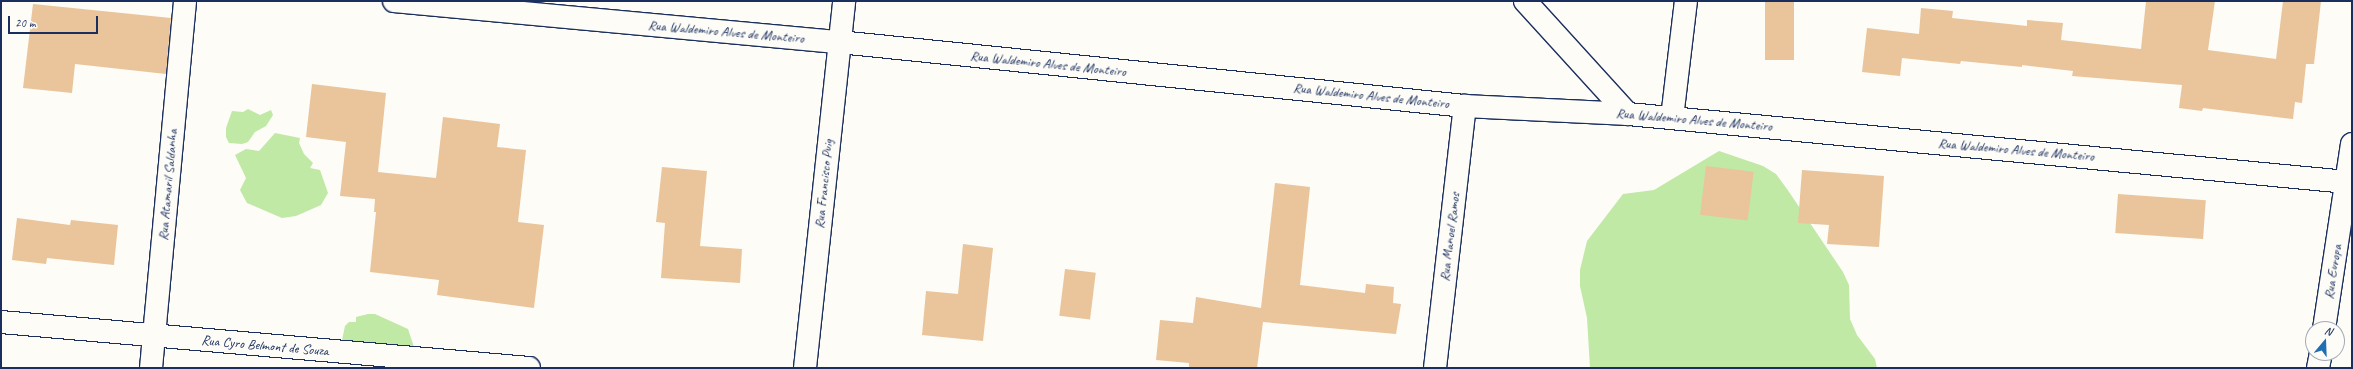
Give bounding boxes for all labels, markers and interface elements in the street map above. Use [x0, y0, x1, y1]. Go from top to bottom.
scale bar [10, 8, 100, 34]
text: 20 m [15, 15, 35, 31]
street label: Rua Waldemiro Alves de Monteiro [647, 17, 805, 47]
street label: Rua Waldemiro Alves de Monteiro [969, 47, 1127, 81]
street label: Rua Waldemiro Alves de Monteiro [1292, 79, 1450, 113]
street label: Rua Waldemiro Alves de Monteiro [1615, 105, 1773, 135]
street label: Rua Atamaril Saldanha [155, 129, 181, 241]
street label: Rua Waldemiro Alves de Monteiro [1937, 135, 2095, 165]
street label: Rua Francisco Puig [811, 139, 837, 229]
street label: Rua Manoel Ramos [1436, 191, 1464, 283]
street label: Rua Europa [2320, 244, 2346, 300]
north arrow [2305, 321, 2345, 361]
text: N [2323, 323, 2334, 338]
street label: Rua Cyro Belmont de Souza [200, 332, 330, 360]

